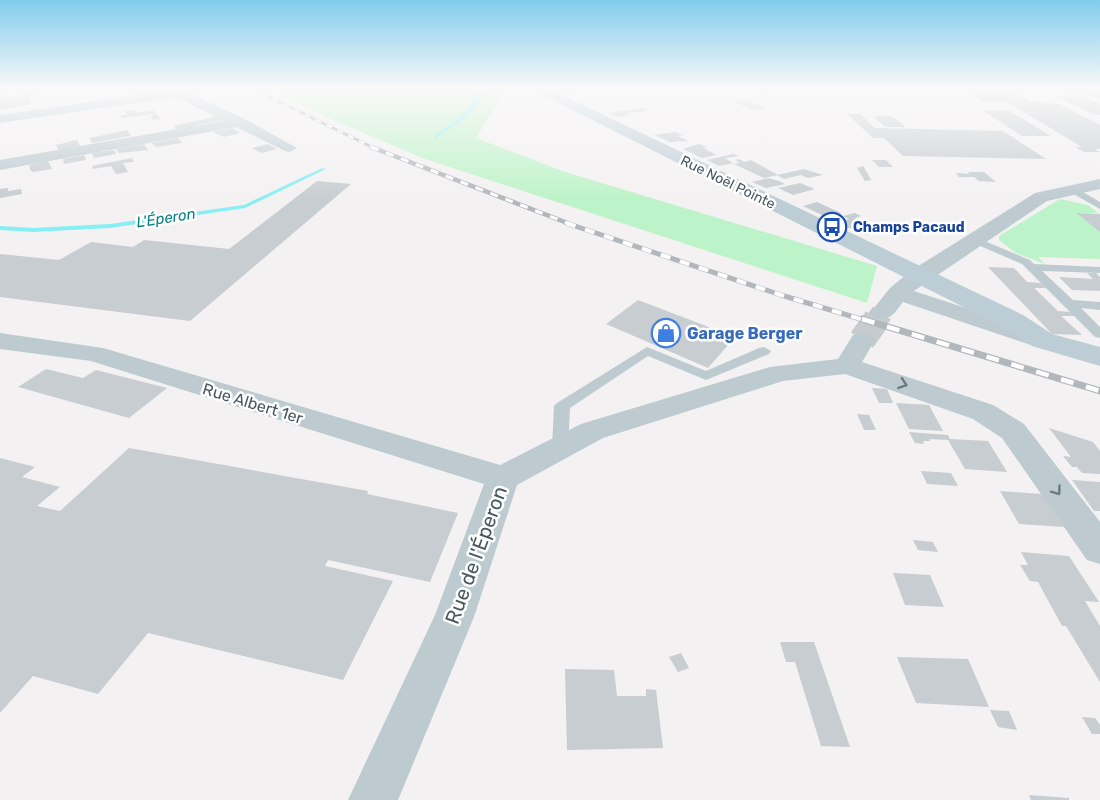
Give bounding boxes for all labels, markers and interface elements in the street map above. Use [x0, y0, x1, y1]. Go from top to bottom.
street label: Rue Noël Pointe [678, 152, 778, 213]
water label: L'Éperon [135, 204, 197, 232]
bus stop icon: Champs Pacaud [816, 211, 848, 243]
place label: Champs Pacaud [853, 219, 965, 236]
shop icon: Garage Berger [650, 317, 682, 349]
place label: Garage Berger [687, 324, 803, 343]
one-way arrow [897, 377, 908, 390]
street label: Rue Albert 1er [200, 379, 305, 428]
street label: Rue de l'Éperon [440, 483, 512, 627]
one-way arrow [1050, 484, 1061, 495]

